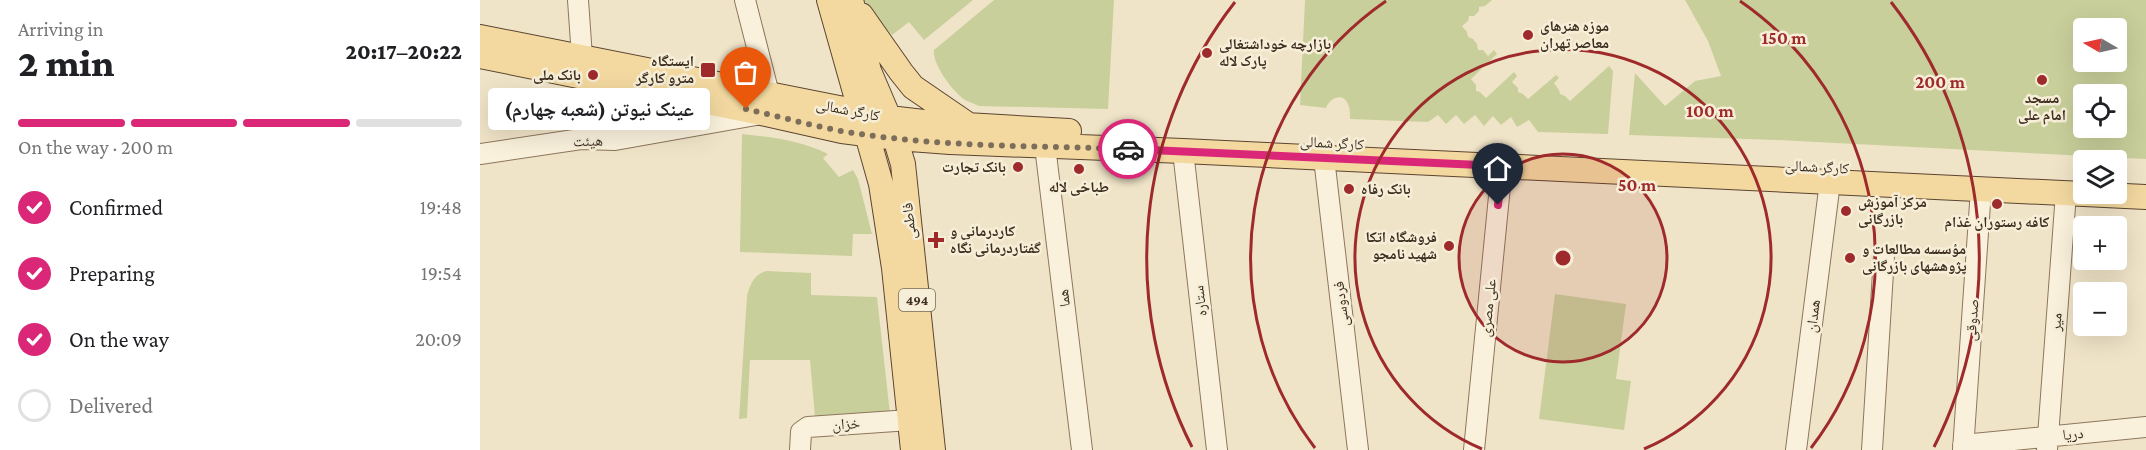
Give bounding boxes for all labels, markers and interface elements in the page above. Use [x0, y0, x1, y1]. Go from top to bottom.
text: Arriving in [18, 18, 103, 40]
place label: موزه هنرهای معاصر تهران [1540, 18, 1609, 52]
north arrow [2073, 18, 2127, 72]
map controls [2073, 18, 2127, 336]
marker: موزه هنرهای معاصر تهران [1521, 28, 1535, 42]
text: 150 m [1761, 28, 1807, 48]
place label: بازارچه خوداشتغالی پارک لاله [1219, 36, 1331, 70]
text: 20:17–20:22 [346, 39, 462, 64]
text: 2 min [18, 41, 114, 84]
marker: بازارچه خوداشتغالی پارک لاله [1200, 46, 1214, 60]
pin [720, 47, 771, 109]
place label: ایستگاه مترو کارگر [635, 53, 694, 86]
icon: bag [729, 56, 762, 89]
marker: ایستگاه مترو کارگر [699, 61, 717, 79]
place label: بانک ملی [533, 67, 581, 84]
marker: بانک ملی [586, 68, 600, 82]
text: 200 m [1915, 72, 1966, 92]
marker: مسجد امام علی [2035, 73, 2049, 87]
button: locate [2073, 84, 2127, 138]
callout: عینک نیوتن (شعبه چهارم) [488, 88, 710, 130]
place label: مسجد امام علی [2018, 90, 2066, 125]
street label: کارگر شمالی [815, 96, 881, 126]
text: عینک نیوتن (شعبه چهارم) [504, 98, 694, 120]
text: 100 m [1686, 101, 1734, 121]
courier [1098, 119, 1158, 179]
street label: هیئت [573, 132, 603, 150]
icon: car [1112, 133, 1145, 166]
street label: کارگر شمالی [1299, 133, 1365, 155]
text: On the way · 200 m [18, 136, 173, 158]
pin [1472, 143, 1523, 205]
button: layers [2073, 150, 2127, 204]
icon: home [1481, 152, 1514, 185]
street label: کارگر شمالی [1784, 157, 1850, 179]
place label: بانک تجارت [942, 159, 1006, 176]
marker: بانک تجارت [1011, 160, 1025, 174]
marker: طباخی لاله [1072, 162, 1086, 176]
text: 50 m [1618, 175, 1657, 195]
place label: طباخی لاله [1049, 179, 1109, 196]
place label: بانک رفاه [1361, 181, 1411, 198]
marker: بانک رفاه [1342, 182, 1356, 196]
icon: check [18, 191, 51, 224]
place label: مرکز آموزش بازرگانی [1858, 194, 1927, 228]
text: Confirmed [69, 195, 163, 220]
text: 19:48 [420, 196, 462, 218]
marker: کافه رستوران غذام [1990, 197, 2004, 211]
street label: فاطمی [899, 202, 921, 240]
marker: مرکز آموزش بازرگانی [1839, 204, 1853, 218]
place label: کافه رستوران غذام [1945, 214, 2050, 232]
button: + [2073, 216, 2127, 270]
place label: کاردرمانی و گفتاردرمانی نگاه [950, 223, 1041, 257]
place label: فروشگاه اتکا شهید نامجو [1365, 229, 1437, 263]
marker: کاردرمانی و گفتاردرمانی نگاه [927, 231, 945, 249]
marker: فروشگاه اتکا شهید نامجو [1442, 239, 1456, 253]
place label: مؤسسه مطالعات و پژوهشهای بازرگانی [1862, 241, 1967, 275]
centre of rings [1553, 248, 1573, 268]
marker: مؤسسه مطالعات و پژوهشهای بازرگانی [1843, 251, 1857, 265]
icon: check [18, 257, 51, 290]
text: Preparing [69, 261, 155, 286]
text: 19:54 [421, 262, 462, 284]
street label: علی مصری [1477, 278, 1501, 338]
street label: فردوسی [1330, 280, 1354, 328]
button: − [2073, 282, 2127, 336]
street label: ستاره [1190, 284, 1211, 317]
street label: هما [1055, 288, 1073, 308]
road number: 494 [899, 289, 935, 311]
street label: صدوقی [1963, 298, 1983, 342]
street label: همدان [1803, 299, 1825, 334]
street label: میر [2047, 312, 2066, 333]
icon: check [18, 323, 51, 356]
text: On the way [69, 327, 169, 352]
text: 20:09 [415, 328, 462, 350]
text: Delivered [69, 393, 153, 418]
street label: خزان [831, 415, 861, 435]
street label: دریا [2062, 425, 2084, 444]

